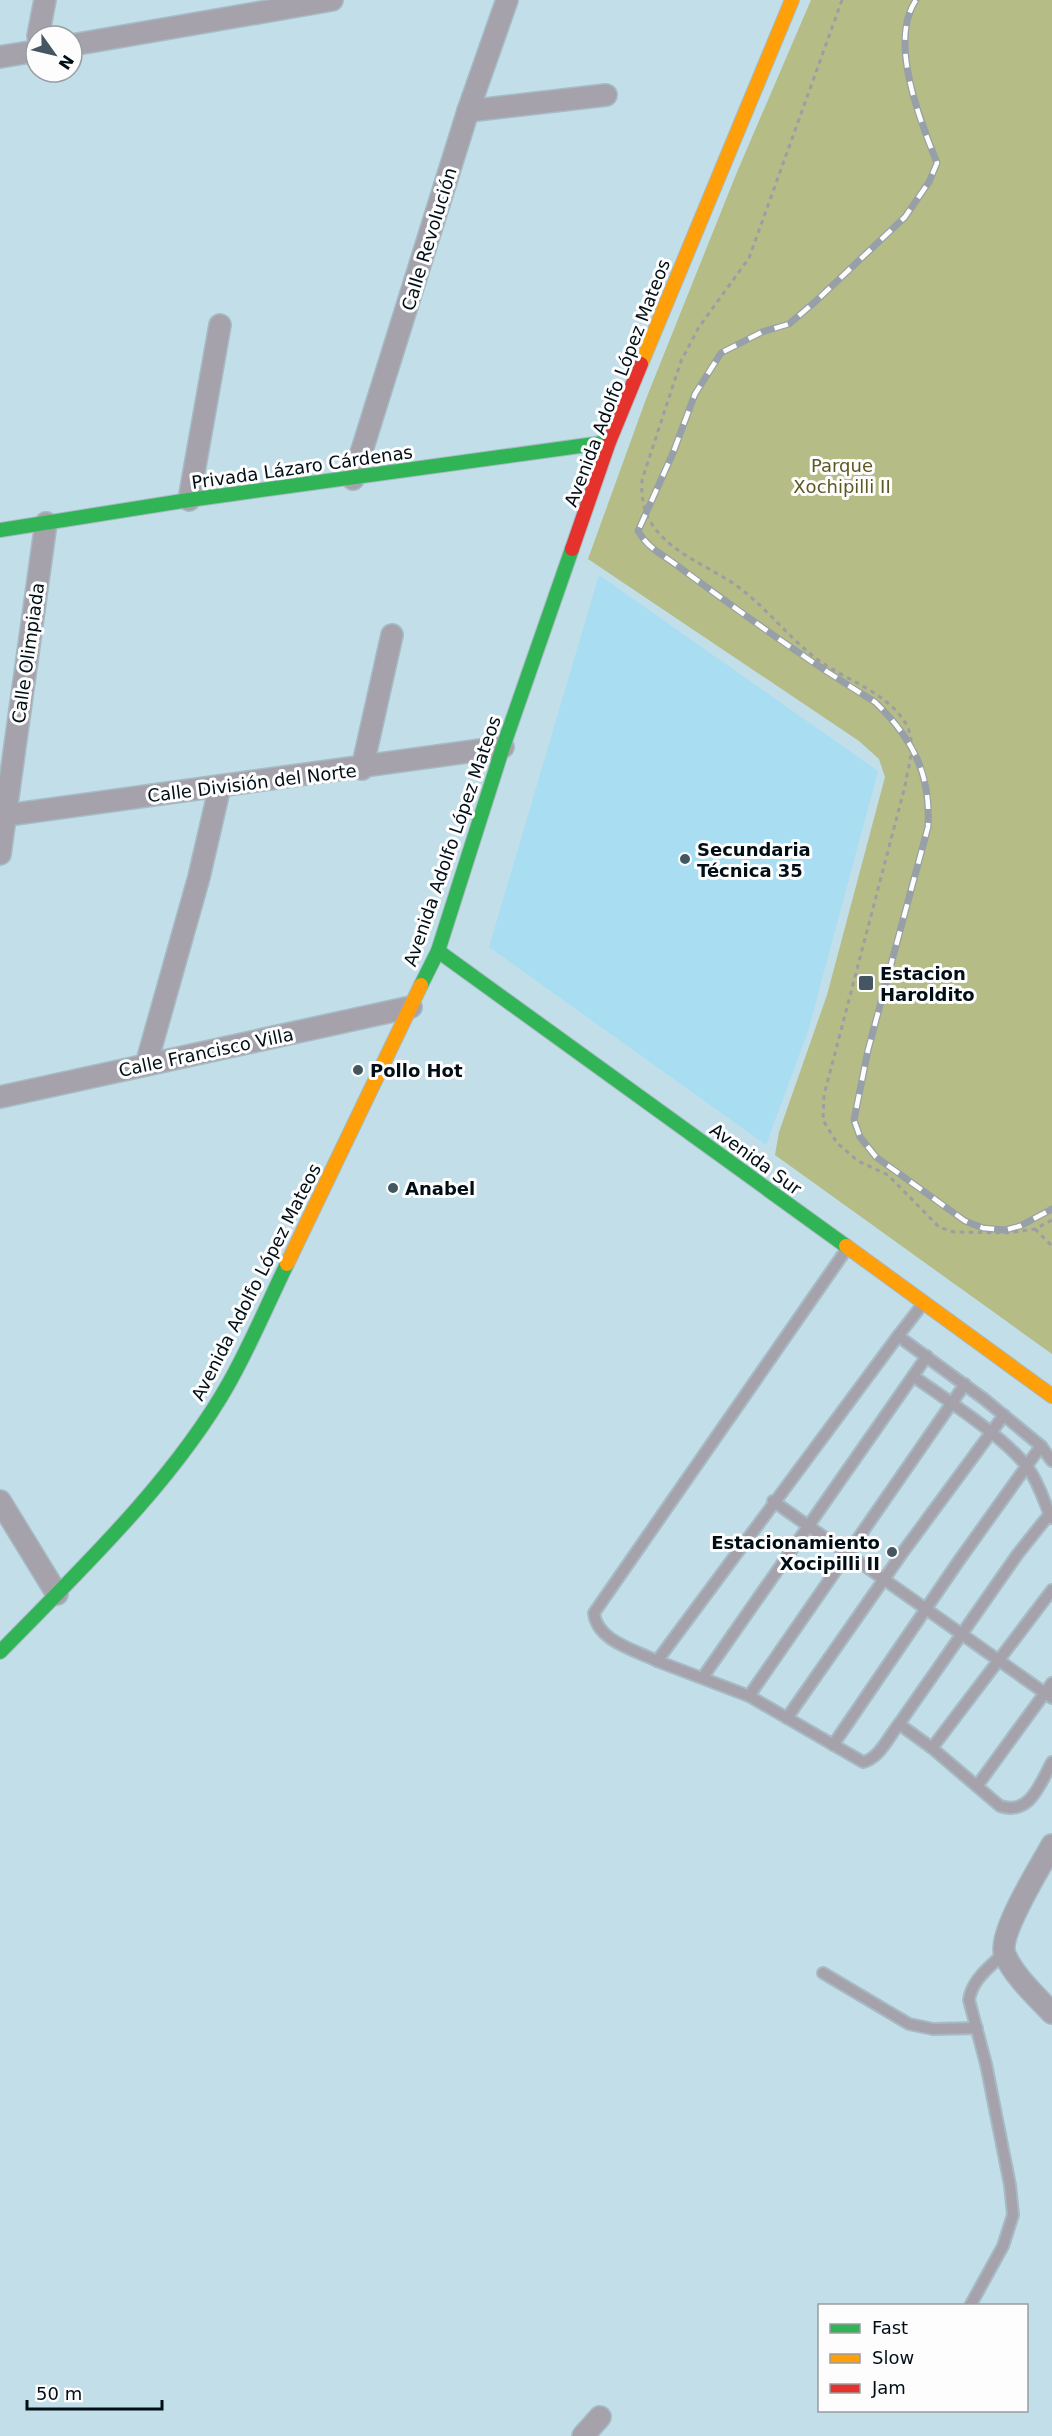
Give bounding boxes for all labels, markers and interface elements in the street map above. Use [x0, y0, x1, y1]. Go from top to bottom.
north arrow [24, 24, 84, 84]
text: N [54, 51, 78, 73]
street label: Calle Revolución [397, 165, 461, 313]
street label: Avenida Adolfo López Mateos [560, 256, 674, 510]
street label: Privada Lázaro Cárdenas [190, 441, 414, 493]
park label: Parque Xochipilli II [793, 455, 891, 497]
street label: Calle Olimpiada [8, 581, 48, 725]
street label: Avenida Adolfo López Mateos [399, 713, 505, 969]
street label: Calle División del Norte [146, 760, 358, 806]
place label: Secundaria Técnica 35 [697, 839, 811, 881]
marker: Secundaria Técnica 35 [678, 852, 692, 866]
place label: Estacion Haroldito [880, 963, 975, 1005]
marker: Estacion Haroldito [857, 974, 875, 992]
street label: Calle Francisco Villa [117, 1023, 295, 1081]
place label: Pollo Hot [370, 1060, 463, 1081]
marker: Pollo Hot [351, 1063, 365, 1077]
street label: Avenida Sur [706, 1119, 806, 1200]
street label: Avenida Adolfo López Mateos [187, 1160, 325, 1404]
place label: Anabel [405, 1178, 475, 1199]
marker: Anabel [386, 1181, 400, 1195]
place label: Estacionamiento Xocipilli II [711, 1532, 880, 1574]
marker: Estacionamiento Xocipilli II [885, 1545, 899, 1559]
legend [818, 2304, 1028, 2412]
text: Fast [872, 2317, 908, 2338]
text: Slow [872, 2347, 914, 2368]
scale bar [27, 2373, 162, 2411]
text: Jam [871, 2377, 906, 2398]
text: 50 m [36, 2383, 82, 2404]

